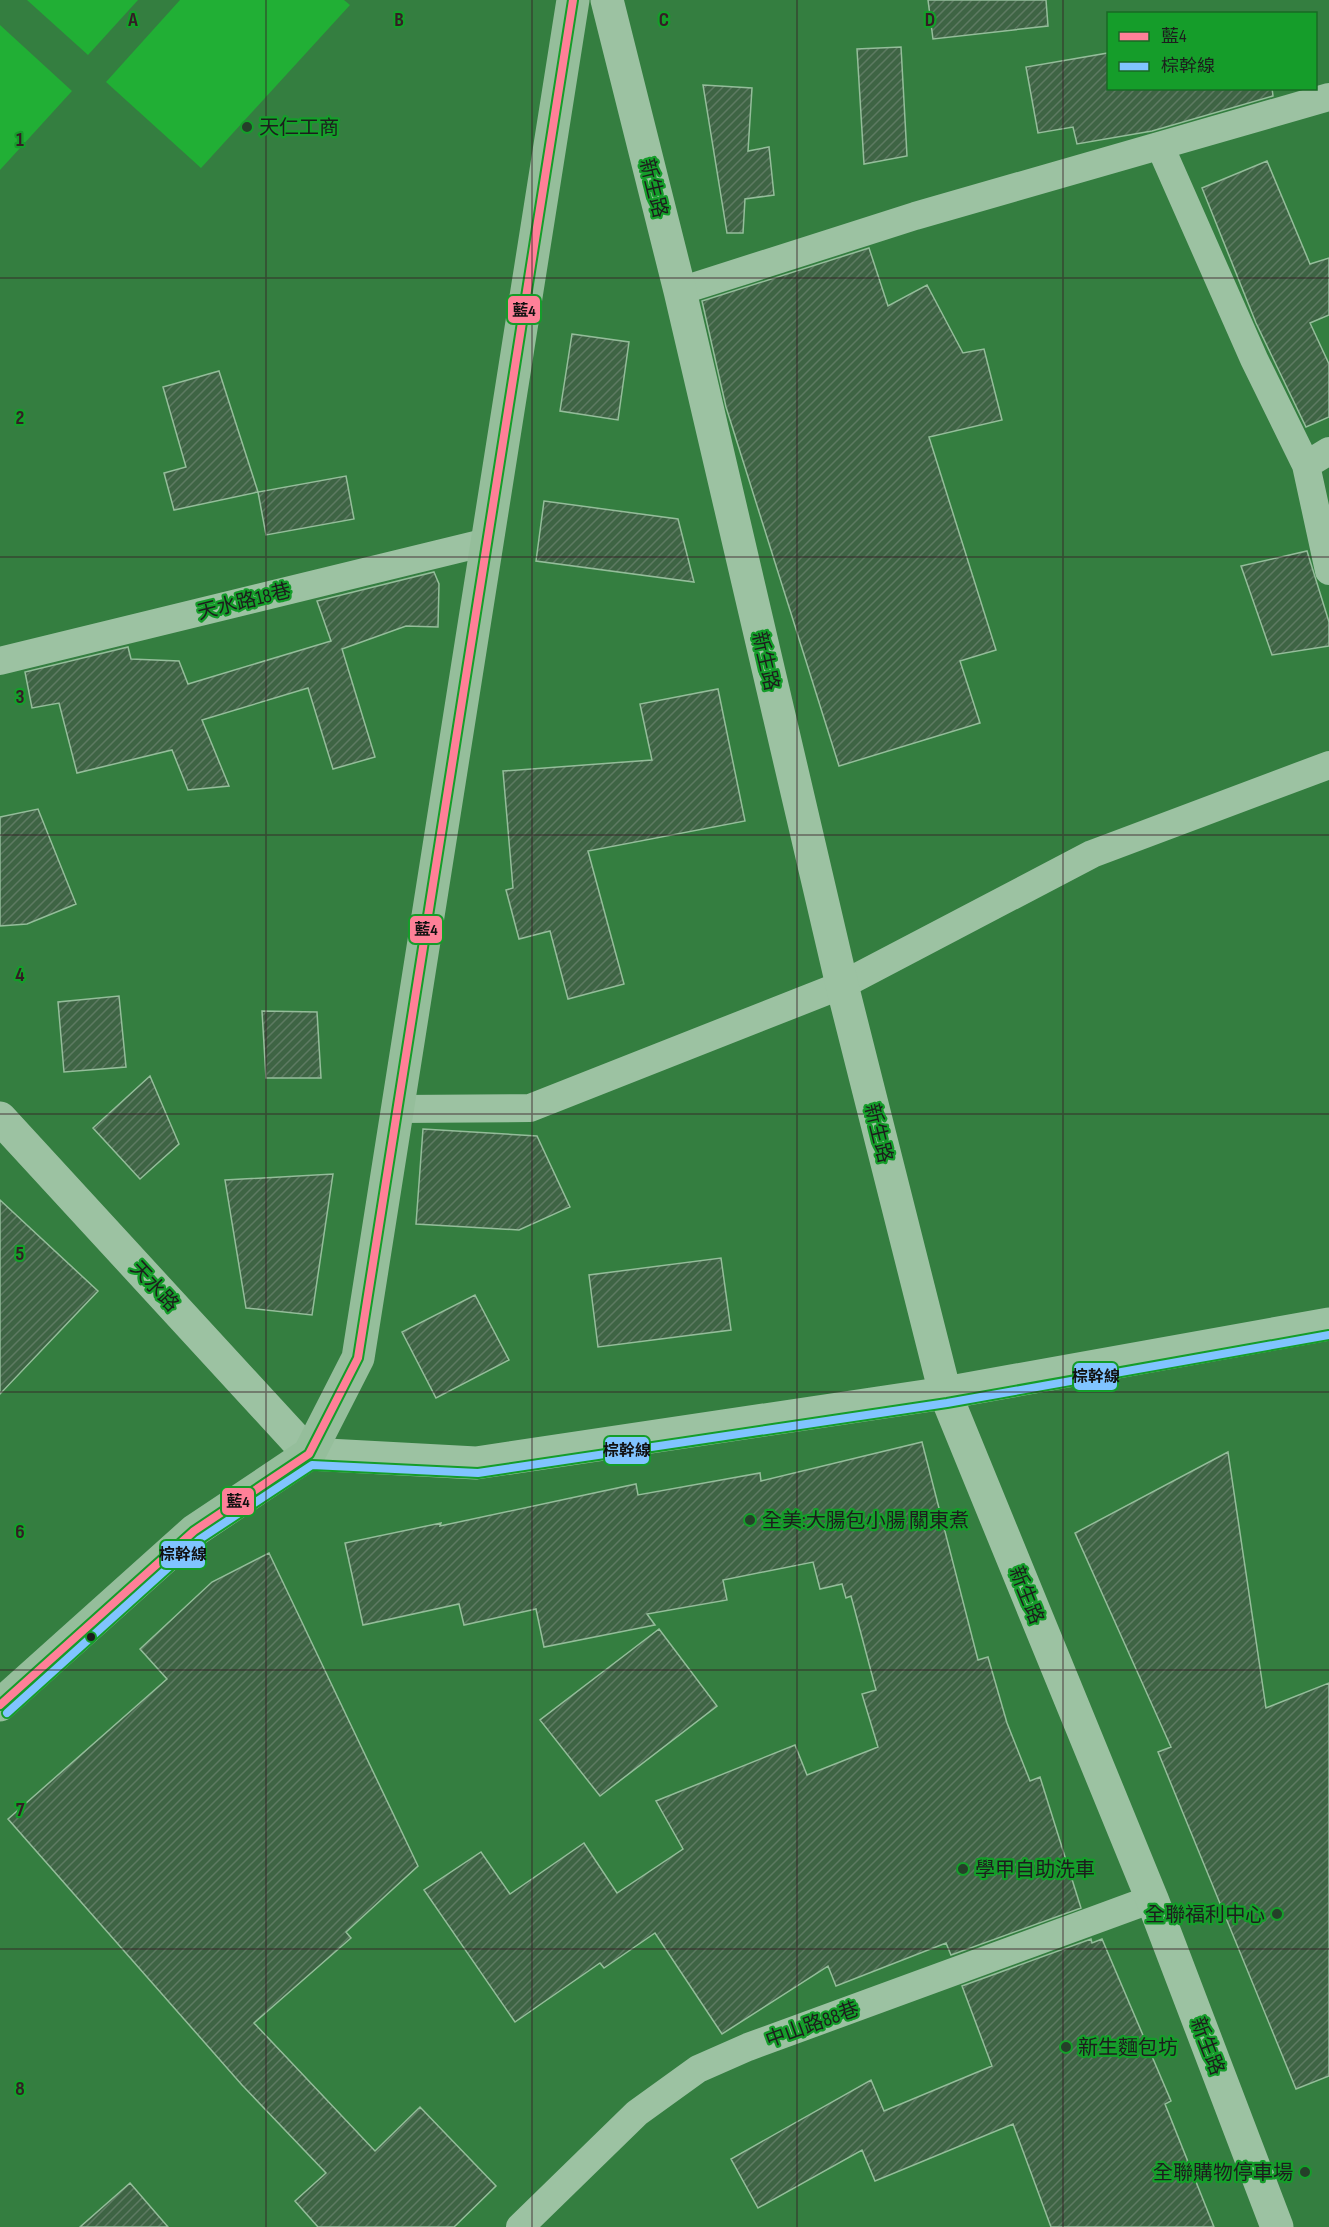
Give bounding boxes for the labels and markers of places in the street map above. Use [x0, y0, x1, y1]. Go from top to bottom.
place label: 天仁工商 [259, 116, 339, 140]
marker: 天仁工商 [240, 120, 254, 134]
place label: 全美:大腸包小腸 關東煮 [762, 1509, 969, 1533]
marker: 全美:大腸包小腸 關東煮 [743, 1513, 757, 1527]
unlabelled marker [85, 1631, 97, 1643]
place label: 學甲自助洗車 [975, 1858, 1095, 1882]
marker: 學甲自助洗車 [956, 1862, 970, 1876]
place label: 全聯福利中心 [1145, 1903, 1265, 1927]
marker: 全聯福利中心 [1270, 1907, 1284, 1921]
place label: 新生麵包坊 [1078, 2036, 1178, 2060]
marker: 新生麵包坊 [1059, 2040, 1073, 2054]
place label: 全聯購物停車場 [1153, 2161, 1293, 2185]
marker: 全聯購物停車場 [1298, 2165, 1312, 2179]

